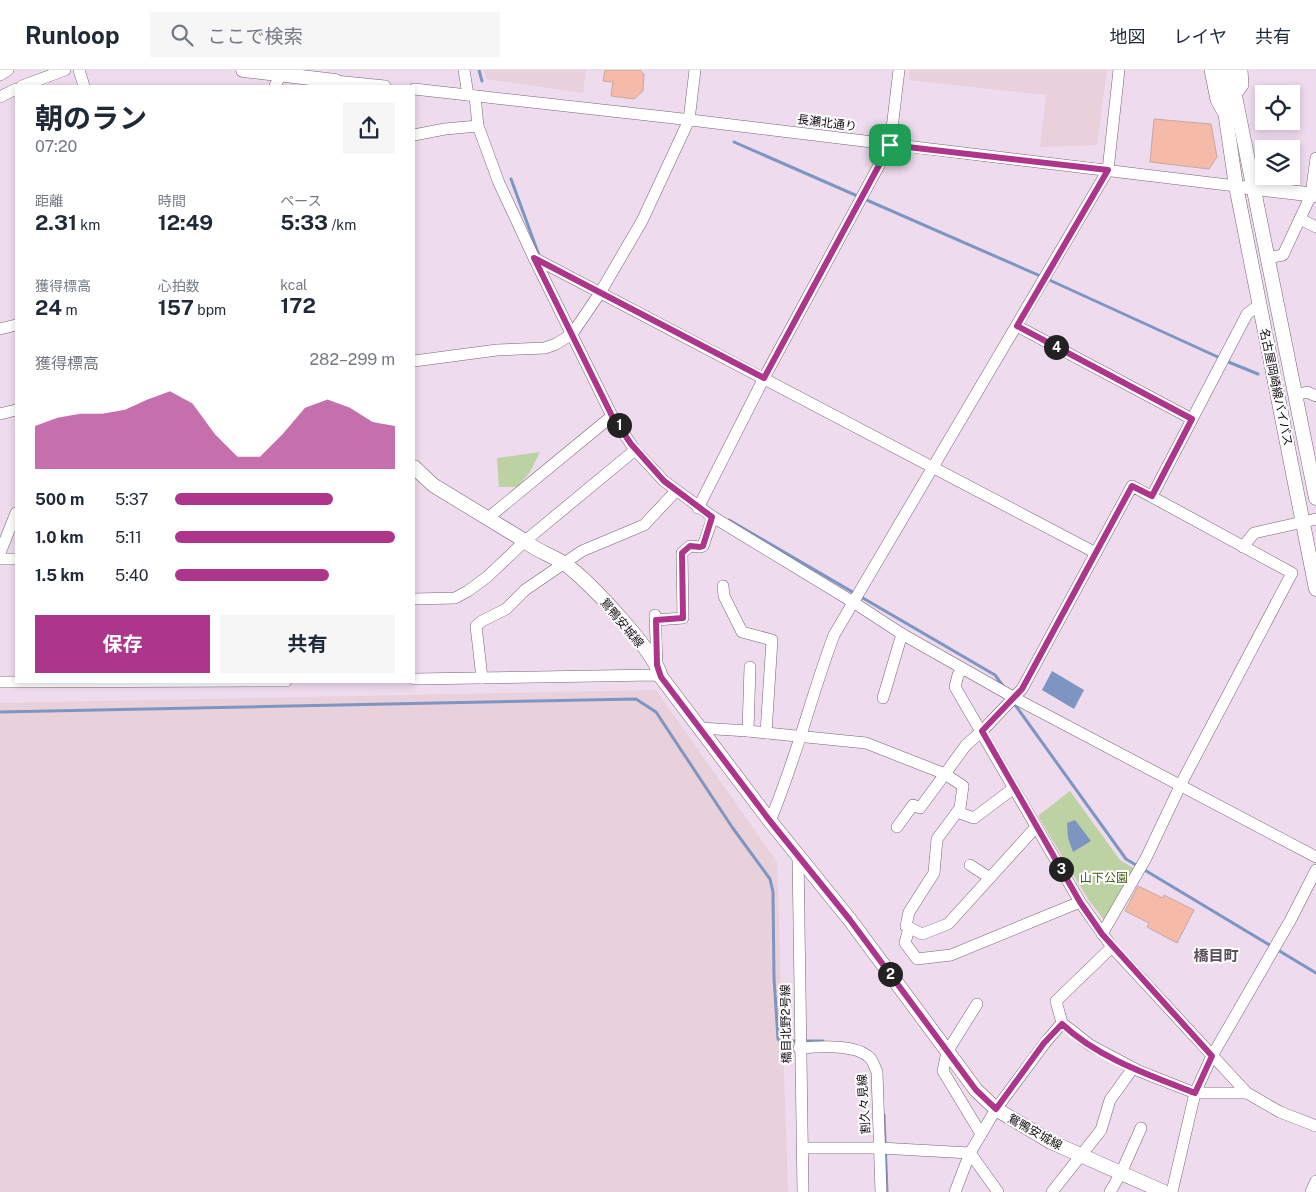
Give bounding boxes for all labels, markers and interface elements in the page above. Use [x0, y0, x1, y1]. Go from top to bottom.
search box [150, 12, 500, 57]
text: Runloop [25, 21, 120, 49]
icon: search [168, 21, 196, 49]
text: ここで検索 [208, 25, 303, 47]
text: 地図 [1110, 26, 1146, 47]
text: レイヤ [1174, 26, 1227, 47]
text: 共有 [1255, 26, 1291, 47]
map controls [1255, 85, 1300, 185]
button: locate [1255, 85, 1300, 130]
text: 朝のラン [35, 101, 147, 134]
button: share [343, 102, 395, 154]
street label: 長瀬北通り [796, 112, 858, 134]
pin [869, 124, 911, 166]
icon: arrive [876, 131, 904, 159]
text: 07:20 [35, 137, 77, 156]
button: layers [1255, 140, 1300, 185]
text: 距離 [35, 193, 63, 209]
text: 時間 [158, 193, 186, 209]
text: ペース [280, 193, 322, 209]
text: 2.31 [35, 210, 77, 235]
text: 12:49 [158, 210, 213, 235]
text: 5:33 [280, 210, 328, 235]
text: km [77, 217, 100, 233]
text: /km [328, 217, 356, 233]
text: kcal [280, 277, 307, 293]
text: 獲得標高 [35, 278, 91, 294]
text: 心拍数 [158, 278, 200, 294]
text: 172 [280, 293, 316, 318]
text: 24 [35, 295, 62, 320]
text: 157 [158, 295, 194, 320]
text: m [62, 302, 78, 318]
text: bpm [194, 302, 226, 318]
street label: 名古屋岡崎線バイパス [1257, 327, 1295, 447]
pin: 4 [1044, 334, 1068, 360]
text: 4 [1052, 339, 1061, 355]
text: 282–299 m [310, 350, 395, 369]
text: 獲得標高 [35, 354, 99, 373]
pin: 1 [606, 412, 632, 438]
text: 1 [617, 417, 623, 433]
text: 500 m [35, 490, 84, 509]
text: 5:37 [115, 490, 148, 509]
text: 1.0 km [35, 528, 84, 547]
text: 5:11 [115, 528, 142, 547]
text: 1.5 km [35, 566, 84, 585]
text: 5:40 [115, 566, 149, 585]
street label: 鴛鴨安城線 [597, 596, 647, 650]
button: 保存 [35, 615, 210, 673]
button: 共有 [220, 615, 395, 673]
pin: 3 [1048, 856, 1074, 882]
text: 3 [1057, 861, 1066, 877]
park label: 山下公園 [1080, 871, 1128, 885]
district label: 橋目町 [1193, 947, 1239, 964]
pin: 2 [878, 962, 902, 986]
text: 2 [886, 966, 895, 982]
street label: 橋目北野2号線 [778, 984, 794, 1064]
street label: 割久々見線 [855, 1074, 873, 1134]
street label: 鴛鴨安城線 [1005, 1111, 1065, 1153]

